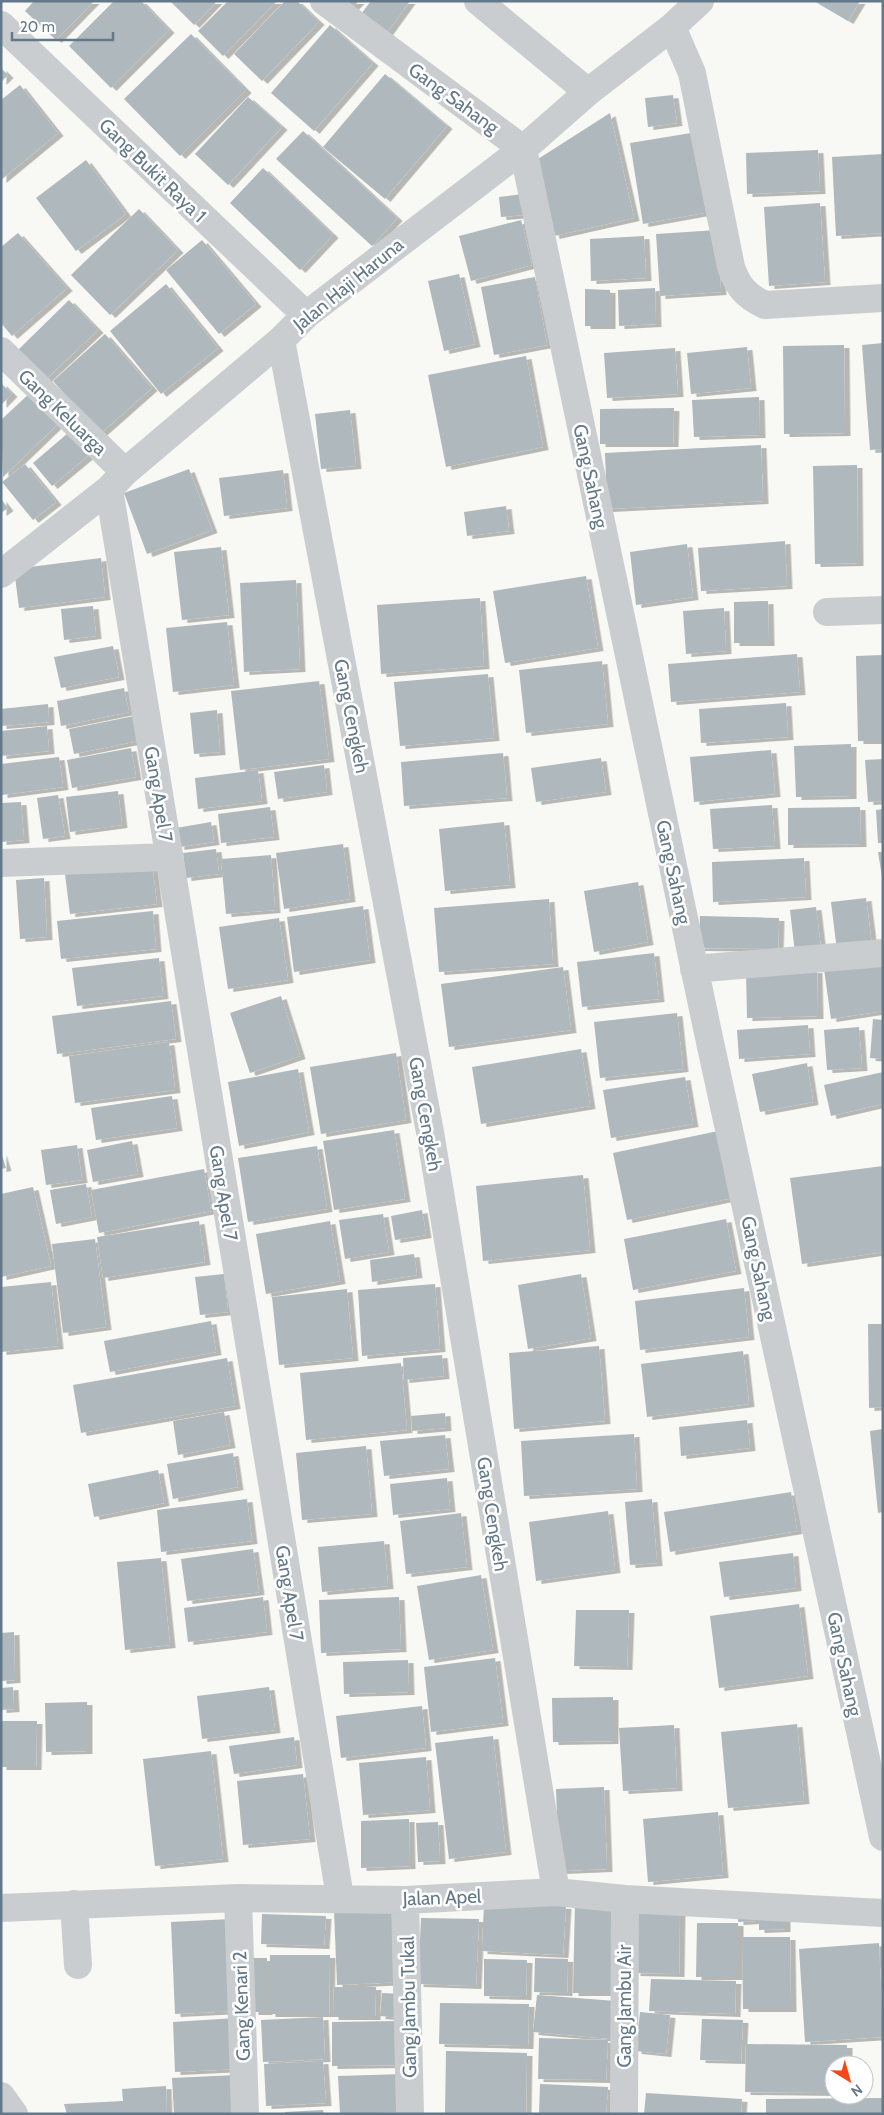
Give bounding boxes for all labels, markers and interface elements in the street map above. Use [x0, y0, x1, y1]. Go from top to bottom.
scale bar [12, 10, 114, 42]
text: 20 m [20, 18, 55, 36]
street label: Gang Sahang [404, 58, 504, 139]
street label: Gang Bukit Raya 1 [94, 114, 211, 227]
street label: Jalan Haji Haruna [288, 233, 408, 336]
street label: Gang Keluarga [14, 364, 112, 460]
street label: Gang Sahang [568, 422, 613, 531]
street label: Gang Cengkeh [329, 657, 374, 775]
street label: Gang Apel 7 [140, 745, 177, 844]
street label: Gang Sahang [651, 818, 696, 927]
street label: Gang Cengkeh [404, 1055, 447, 1173]
street label: Gang Apel 7 [205, 1144, 242, 1243]
street label: Gang Sahang [736, 1214, 781, 1323]
street label: Gang Cengkeh [472, 1455, 513, 1573]
street label: Gang Apel 7 [271, 1544, 308, 1643]
street label: Gang Sahang [822, 1610, 867, 1719]
street label: Jalan Apel [401, 1885, 482, 1910]
street label: Gang Jambu Tukal [396, 1935, 421, 2078]
street label: Gang Jambu Air [613, 1944, 636, 2068]
street label: Gang Kenari 2 [228, 1951, 255, 2061]
north arrow [824, 2055, 874, 2105]
text: N [847, 2080, 866, 2101]

